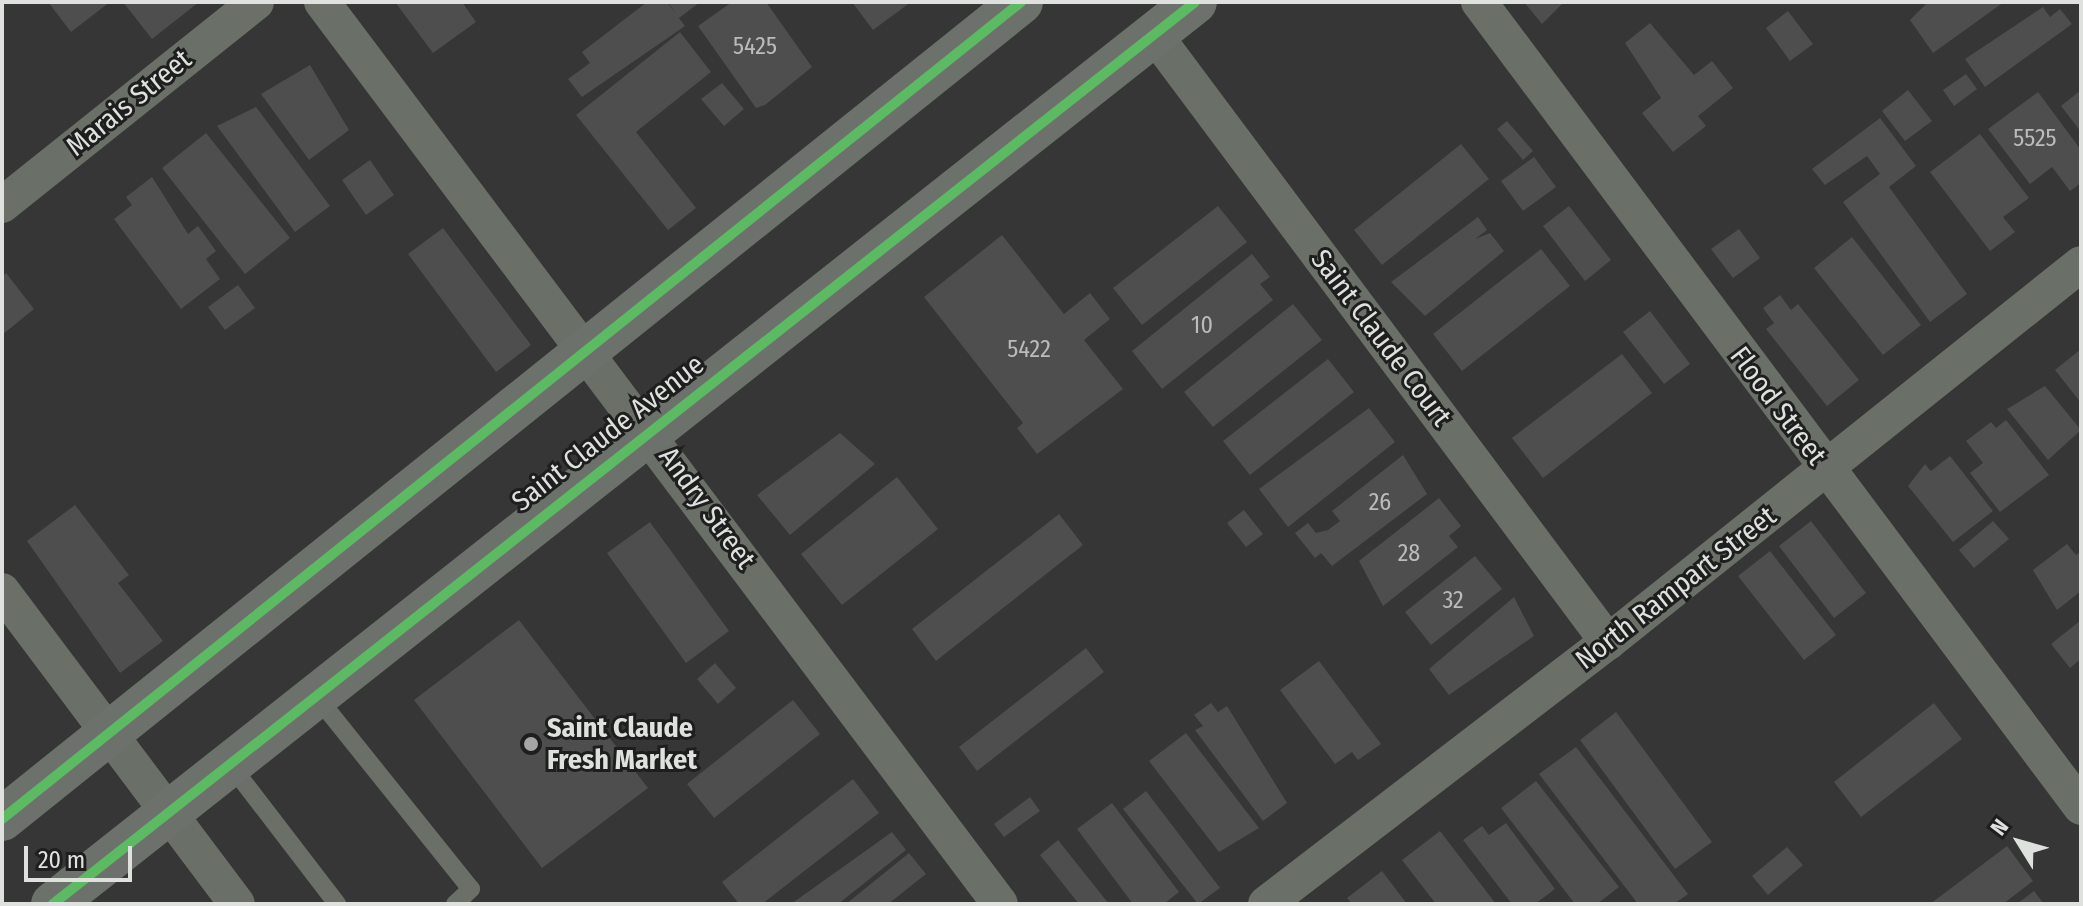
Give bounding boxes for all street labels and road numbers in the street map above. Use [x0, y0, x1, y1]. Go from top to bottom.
street label: Marais Street [60, 43, 198, 163]
street label: Saint Claude Court [1304, 243, 1458, 433]
street label: Flood Street [1723, 340, 1833, 472]
street label: Saint Claude Avenue [505, 348, 711, 518]
street label: Andry Street [652, 441, 762, 575]
street label: North Rampart Street [1569, 499, 1783, 677]

